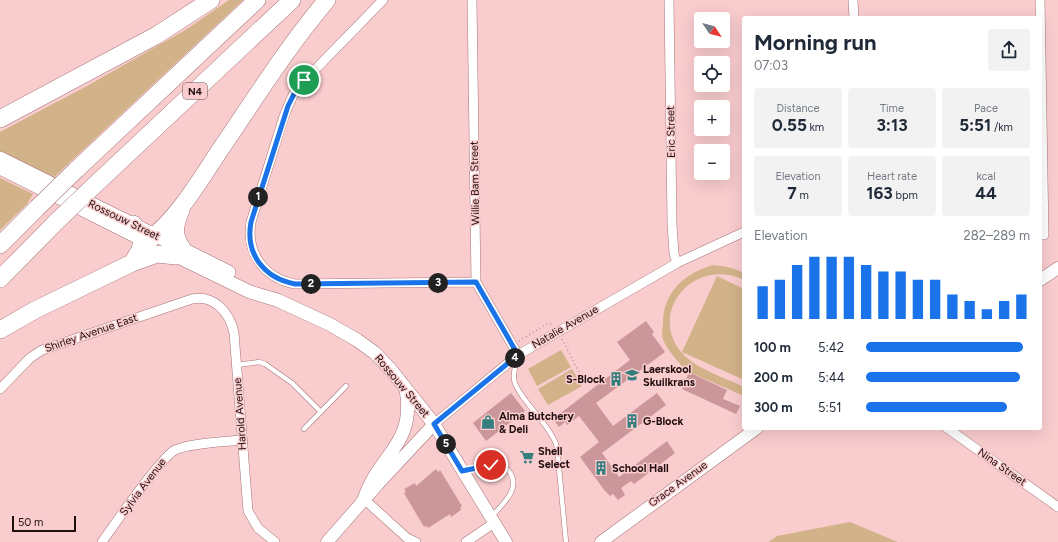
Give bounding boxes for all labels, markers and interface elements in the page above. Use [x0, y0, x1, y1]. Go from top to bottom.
north arrow [694, 12, 730, 48]
map controls [694, 12, 730, 180]
text: Morning run [754, 29, 877, 56]
button: share [988, 29, 1030, 71]
button: locate [694, 56, 730, 92]
text: 07:03 [754, 58, 788, 73]
pin [287, 63, 321, 97]
icon: arrive [293, 69, 315, 91]
road number: N4 [183, 83, 207, 99]
button: + [694, 100, 730, 136]
text: Distance [776, 102, 820, 115]
text: Time [880, 102, 904, 115]
text: Pace [974, 102, 998, 115]
street label: Eric Street [664, 106, 678, 158]
text: 0.55 [772, 115, 807, 135]
text: 3:13 [876, 115, 908, 135]
text: 5:51 [959, 115, 991, 135]
text: km [807, 121, 824, 134]
text: /km [991, 121, 1013, 134]
street label: Willie Bam Street [468, 141, 482, 225]
button: − [694, 144, 730, 180]
text: Elevation [775, 170, 821, 183]
text: Heart rate [867, 170, 917, 183]
text: kcal [976, 170, 996, 183]
text: 7 [787, 183, 797, 203]
text: 163 [866, 183, 893, 203]
text: 44 [975, 183, 997, 203]
pin: 1 [248, 187, 268, 207]
text: m [797, 189, 809, 202]
text: bpm [893, 189, 918, 202]
text: 1 [256, 190, 260, 203]
street label: Rossouw Street [86, 197, 162, 243]
text: Elevation [754, 228, 807, 243]
text: 282–289 m [963, 228, 1030, 243]
pin: 3 [428, 273, 448, 293]
pin: 2 [301, 274, 321, 294]
text: 3 [435, 276, 441, 289]
text: 2 [308, 277, 314, 290]
street label: Natalie Avenue [529, 303, 601, 351]
street label: Shirley Avenue East [43, 311, 139, 355]
text: 100 m [754, 340, 791, 355]
text: 5:42 [818, 340, 844, 355]
pin: 4 [505, 348, 525, 368]
text: 4 [512, 351, 518, 364]
street label: Rossouw Street [372, 352, 432, 420]
place label: Laerskool Skuilkrans [643, 363, 695, 389]
school or university icon: Laerskool Skuilkrans [624, 367, 640, 383]
text: 200 m [754, 370, 793, 385]
text: 5:44 [818, 370, 845, 385]
building icon: S-Block [608, 371, 624, 387]
place label: S-Block [566, 373, 605, 386]
street label: Harold Avenue [231, 377, 249, 451]
text: 300 m [754, 400, 793, 415]
text: 5:51 [818, 400, 842, 415]
place label: Alma Butchery & Deli [499, 410, 574, 436]
building icon: G-Block [624, 413, 640, 429]
shop icon: Alma Butchery & Deli [480, 414, 496, 430]
place label: G-Block [643, 415, 683, 428]
pin: 5 [436, 434, 456, 454]
text: 5 [443, 437, 449, 450]
place label: Shell Select [538, 445, 571, 471]
street label: Nina Street [975, 446, 1029, 488]
pin [474, 448, 508, 482]
supermarket icon: Shell Select [519, 449, 535, 465]
icon: check [480, 454, 502, 476]
street label: Sylvia Avenue [117, 456, 169, 518]
street label: Grace Avenue [646, 458, 710, 510]
building icon: School Hall [593, 460, 609, 476]
place label: School Hall [612, 462, 669, 475]
scale bar [12, 514, 76, 533]
text: 50 m [18, 516, 43, 529]

